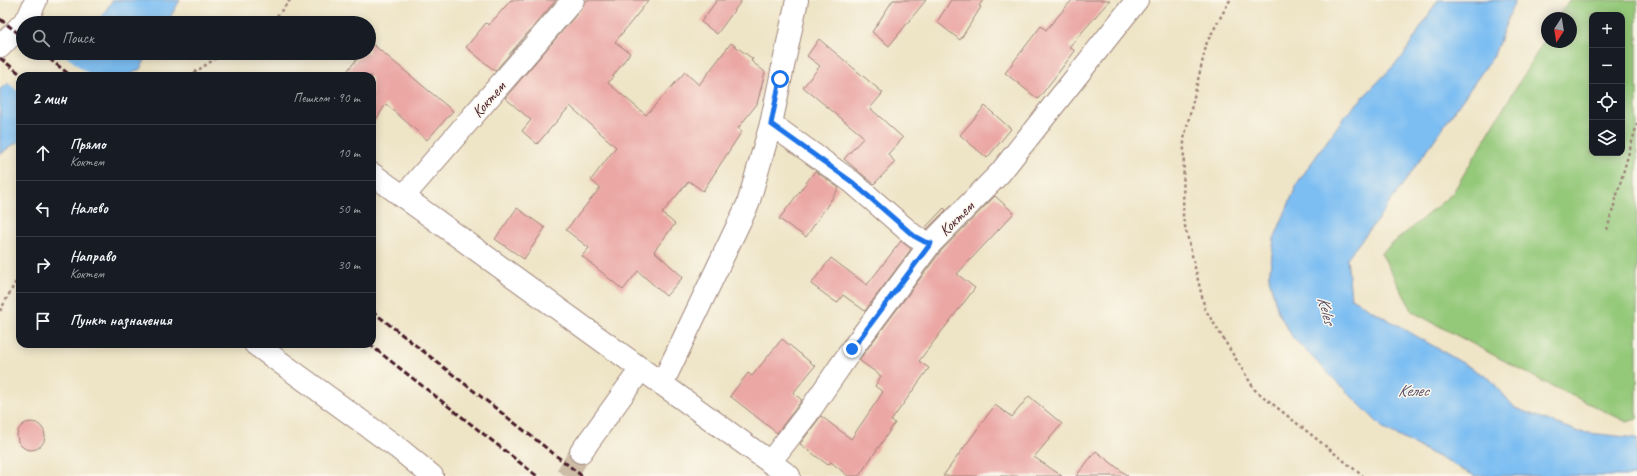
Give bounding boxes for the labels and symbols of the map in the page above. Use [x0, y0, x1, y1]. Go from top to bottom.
north arrow [1541, 12, 1577, 48]
route start [771, 70, 789, 88]
street label: Коктем [468, 76, 511, 122]
street label: Коктем [935, 196, 980, 240]
water label: Keles [1313, 294, 1341, 329]
route end [843, 340, 861, 358]
water label: Келес [1398, 380, 1430, 401]

